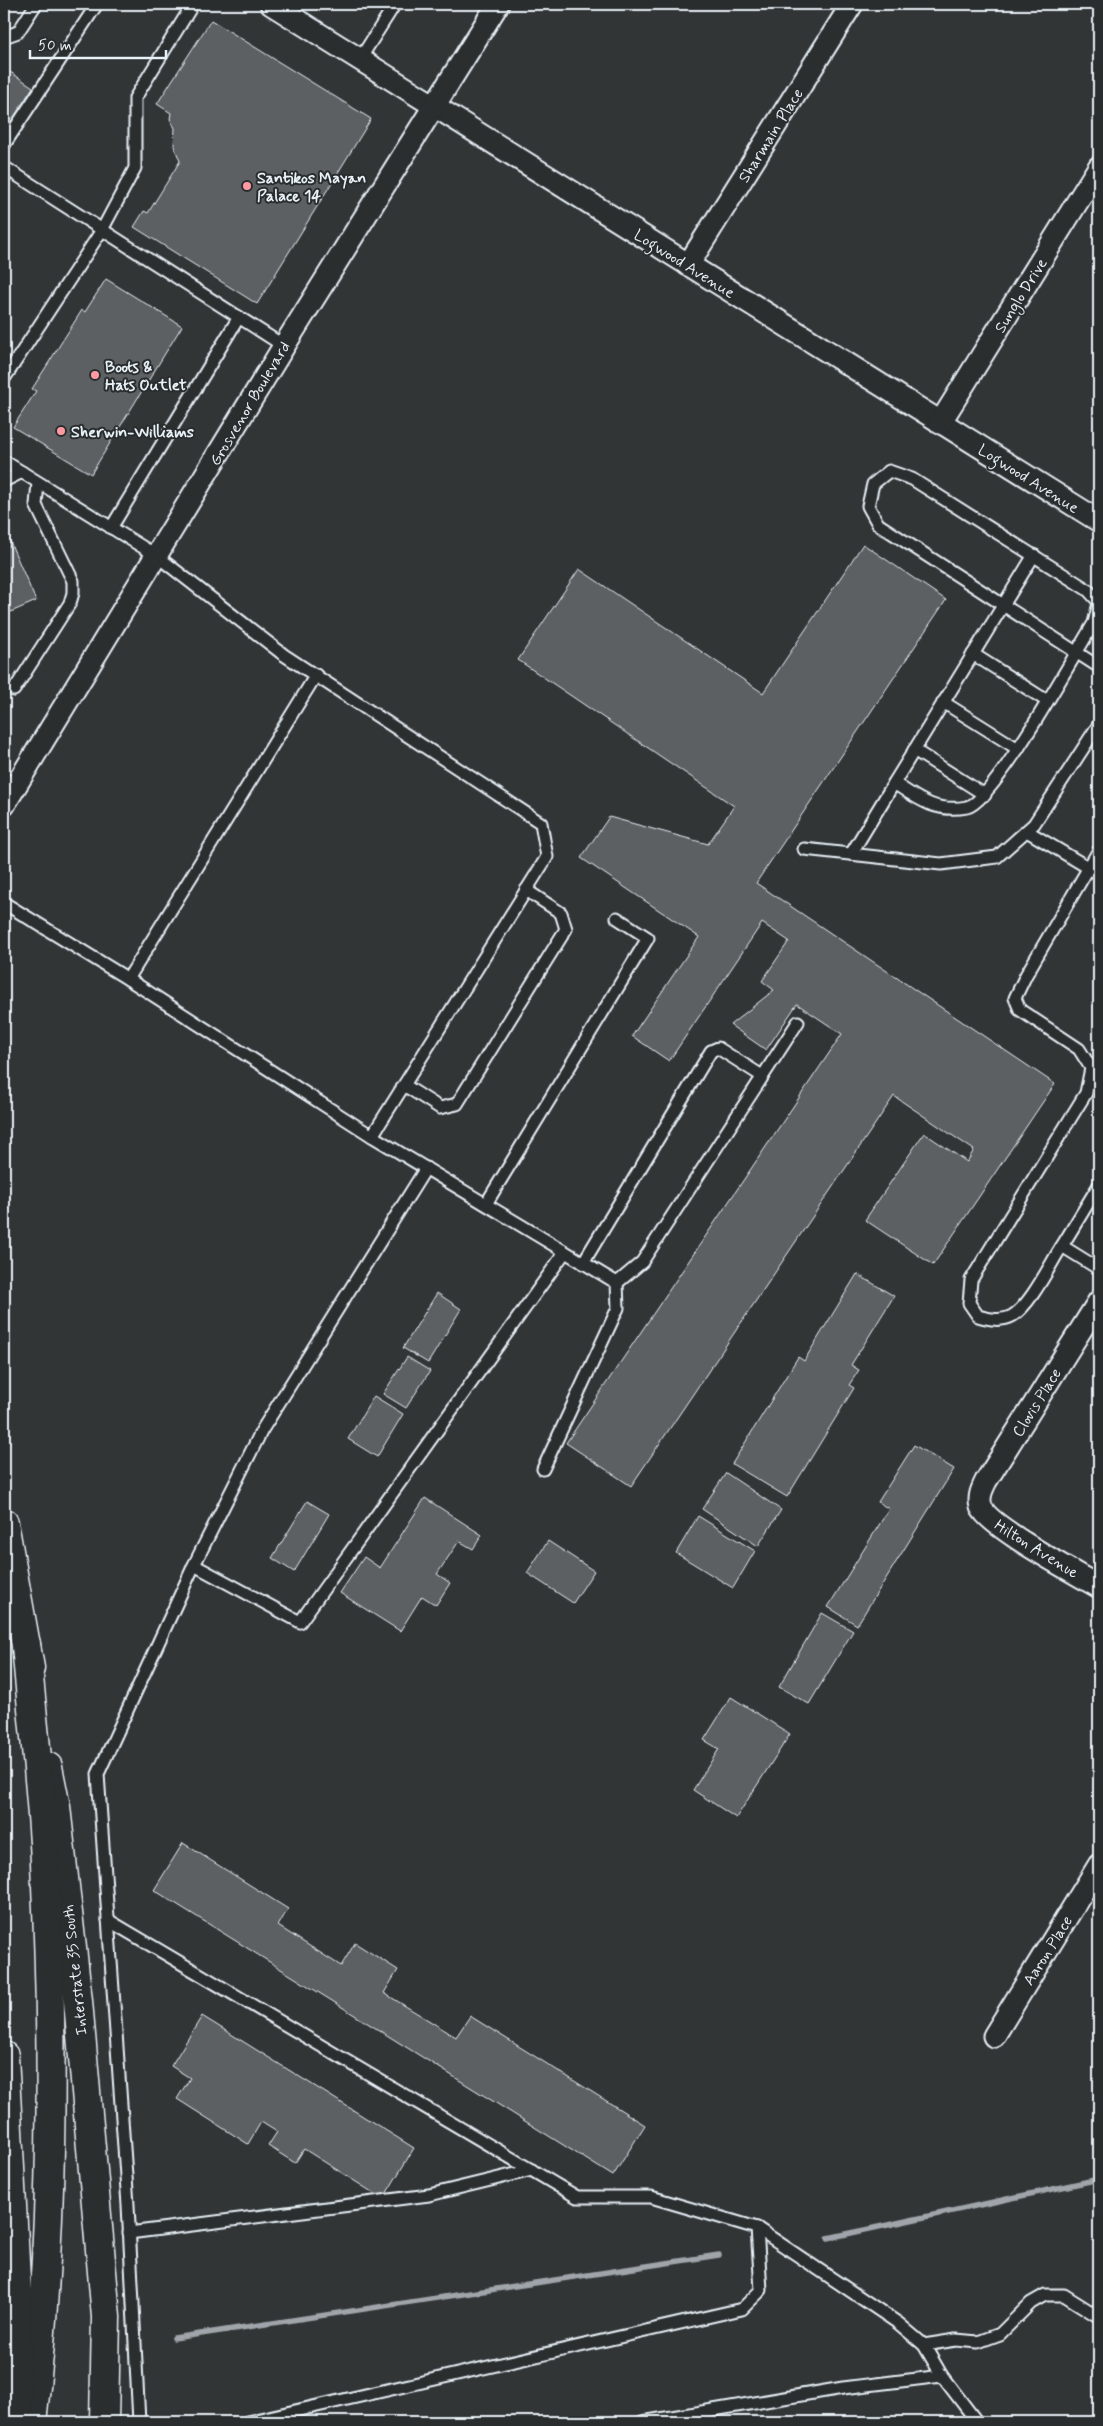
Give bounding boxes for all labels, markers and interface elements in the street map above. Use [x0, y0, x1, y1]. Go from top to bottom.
scale bar [30, 28, 166, 60]
text: 50 m [38, 36, 72, 56]
street label: Sharmain Place [734, 85, 809, 187]
place label: Santikos Mayan Palace 14 [257, 168, 366, 207]
marker: Santikos Mayan Palace 14 [241, 180, 253, 192]
street label: Logwood Avenue [629, 225, 739, 305]
street label: Sunglo Drive [990, 254, 1053, 338]
street label: Grosvenor Boulevard [205, 338, 296, 470]
place label: Boots & Hats Outlet [105, 357, 187, 396]
marker: Boots & Hats Outlet [89, 369, 101, 381]
place label: Sherwin-Williams [71, 422, 194, 443]
marker: Sherwin-Williams [55, 425, 67, 437]
street label: Logwood Avenue [973, 440, 1083, 520]
street label: Clovis Place [1008, 1364, 1067, 1441]
street label: Hilton Avenue [990, 1515, 1083, 1584]
street label: Interstate 35 South [58, 1903, 93, 2036]
street label: Aaron Place [1019, 1912, 1078, 1990]

